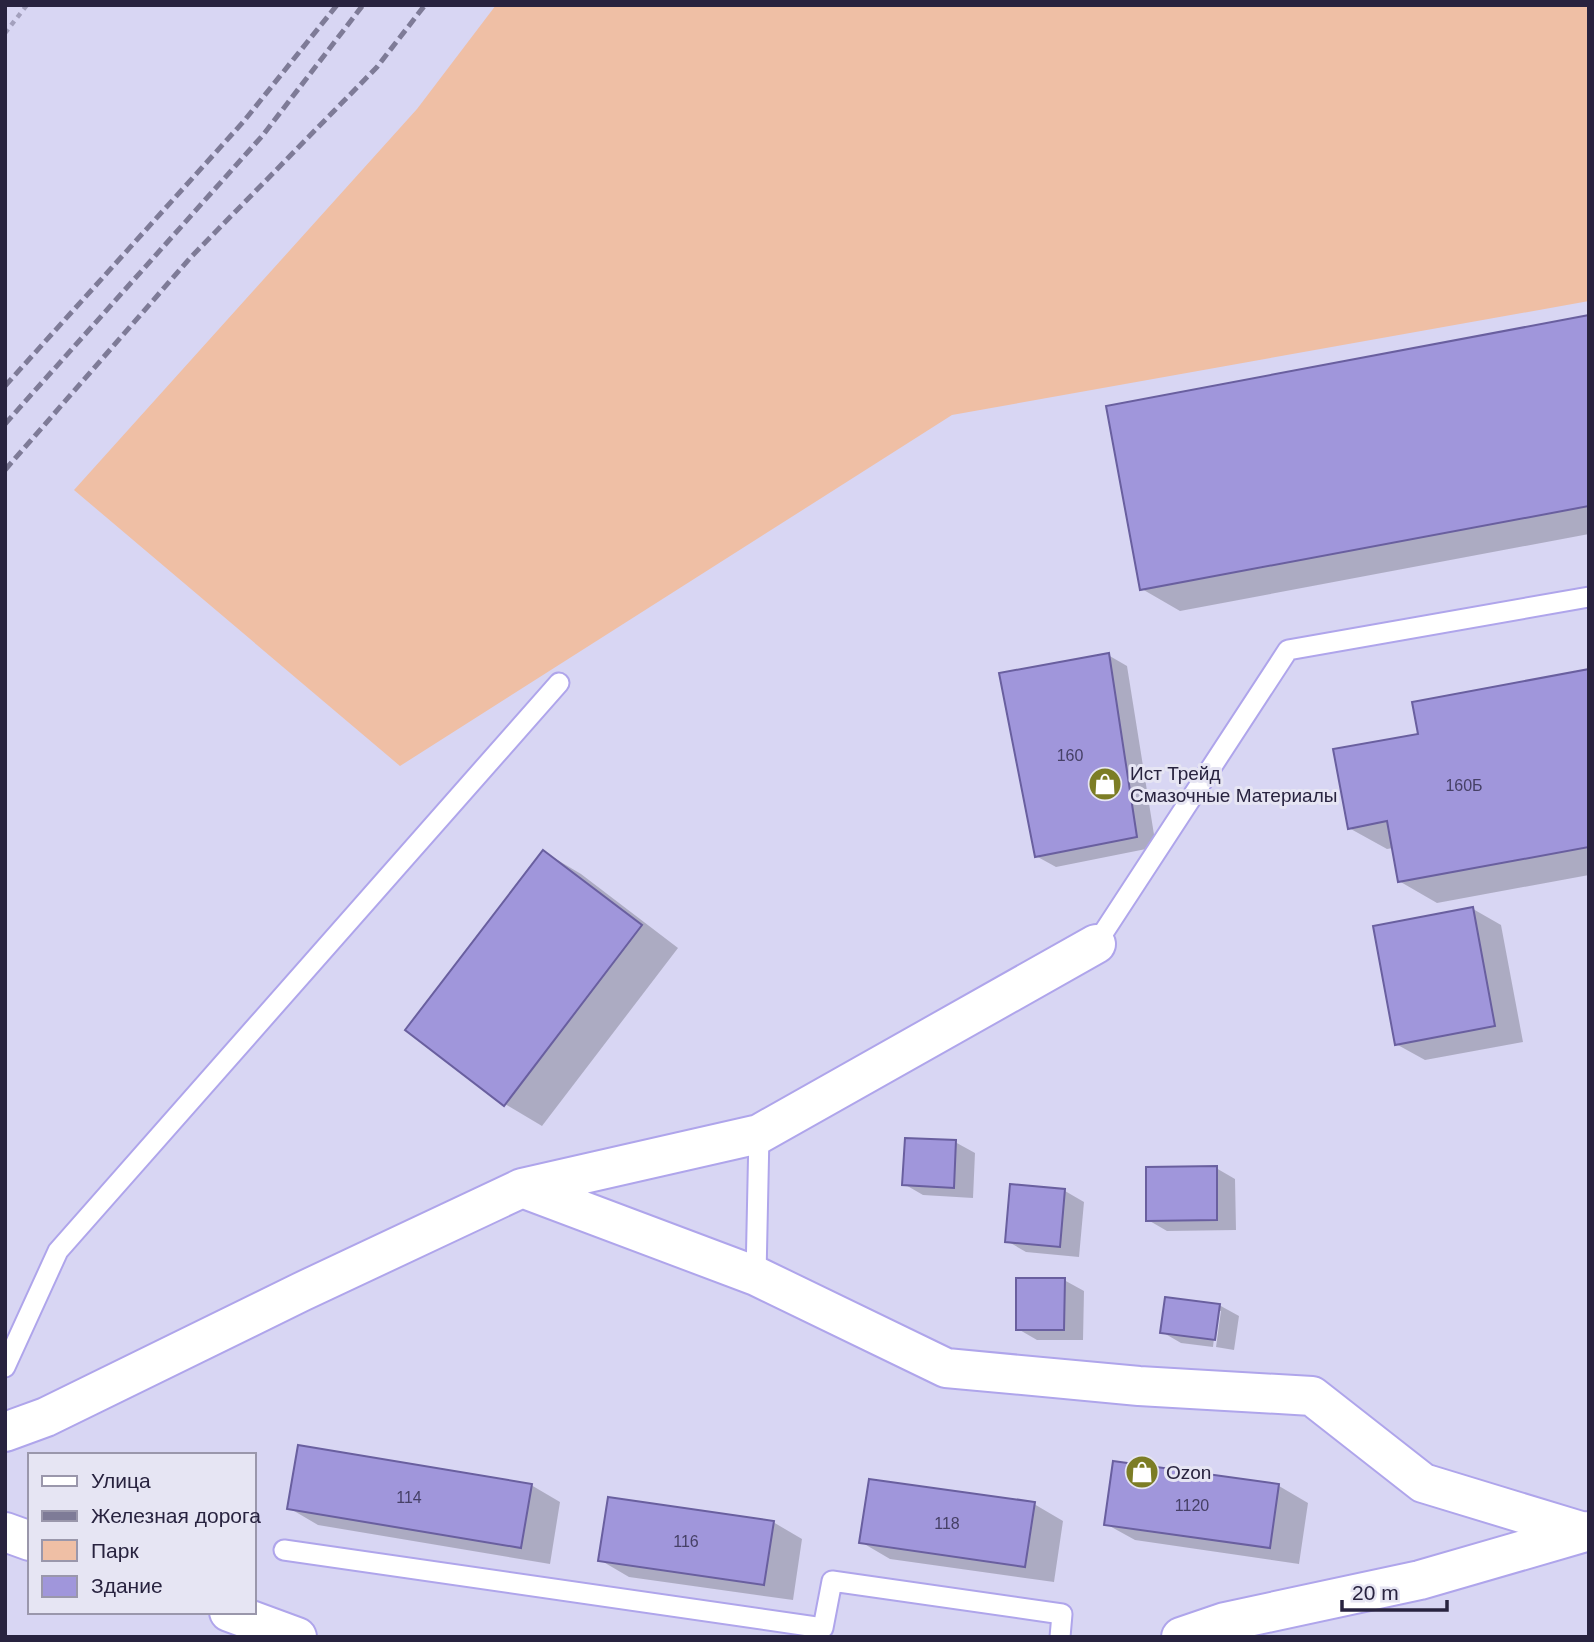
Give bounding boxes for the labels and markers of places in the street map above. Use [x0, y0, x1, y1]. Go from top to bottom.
place label: Ист Трейд Смазочные Материалы [1130, 763, 1337, 806]
shop icon: Ист Трейд Смазочные Материалы [1086, 765, 1124, 803]
shop icon: Ozon [1123, 1453, 1161, 1491]
place label: Ozon [1166, 1462, 1211, 1483]

